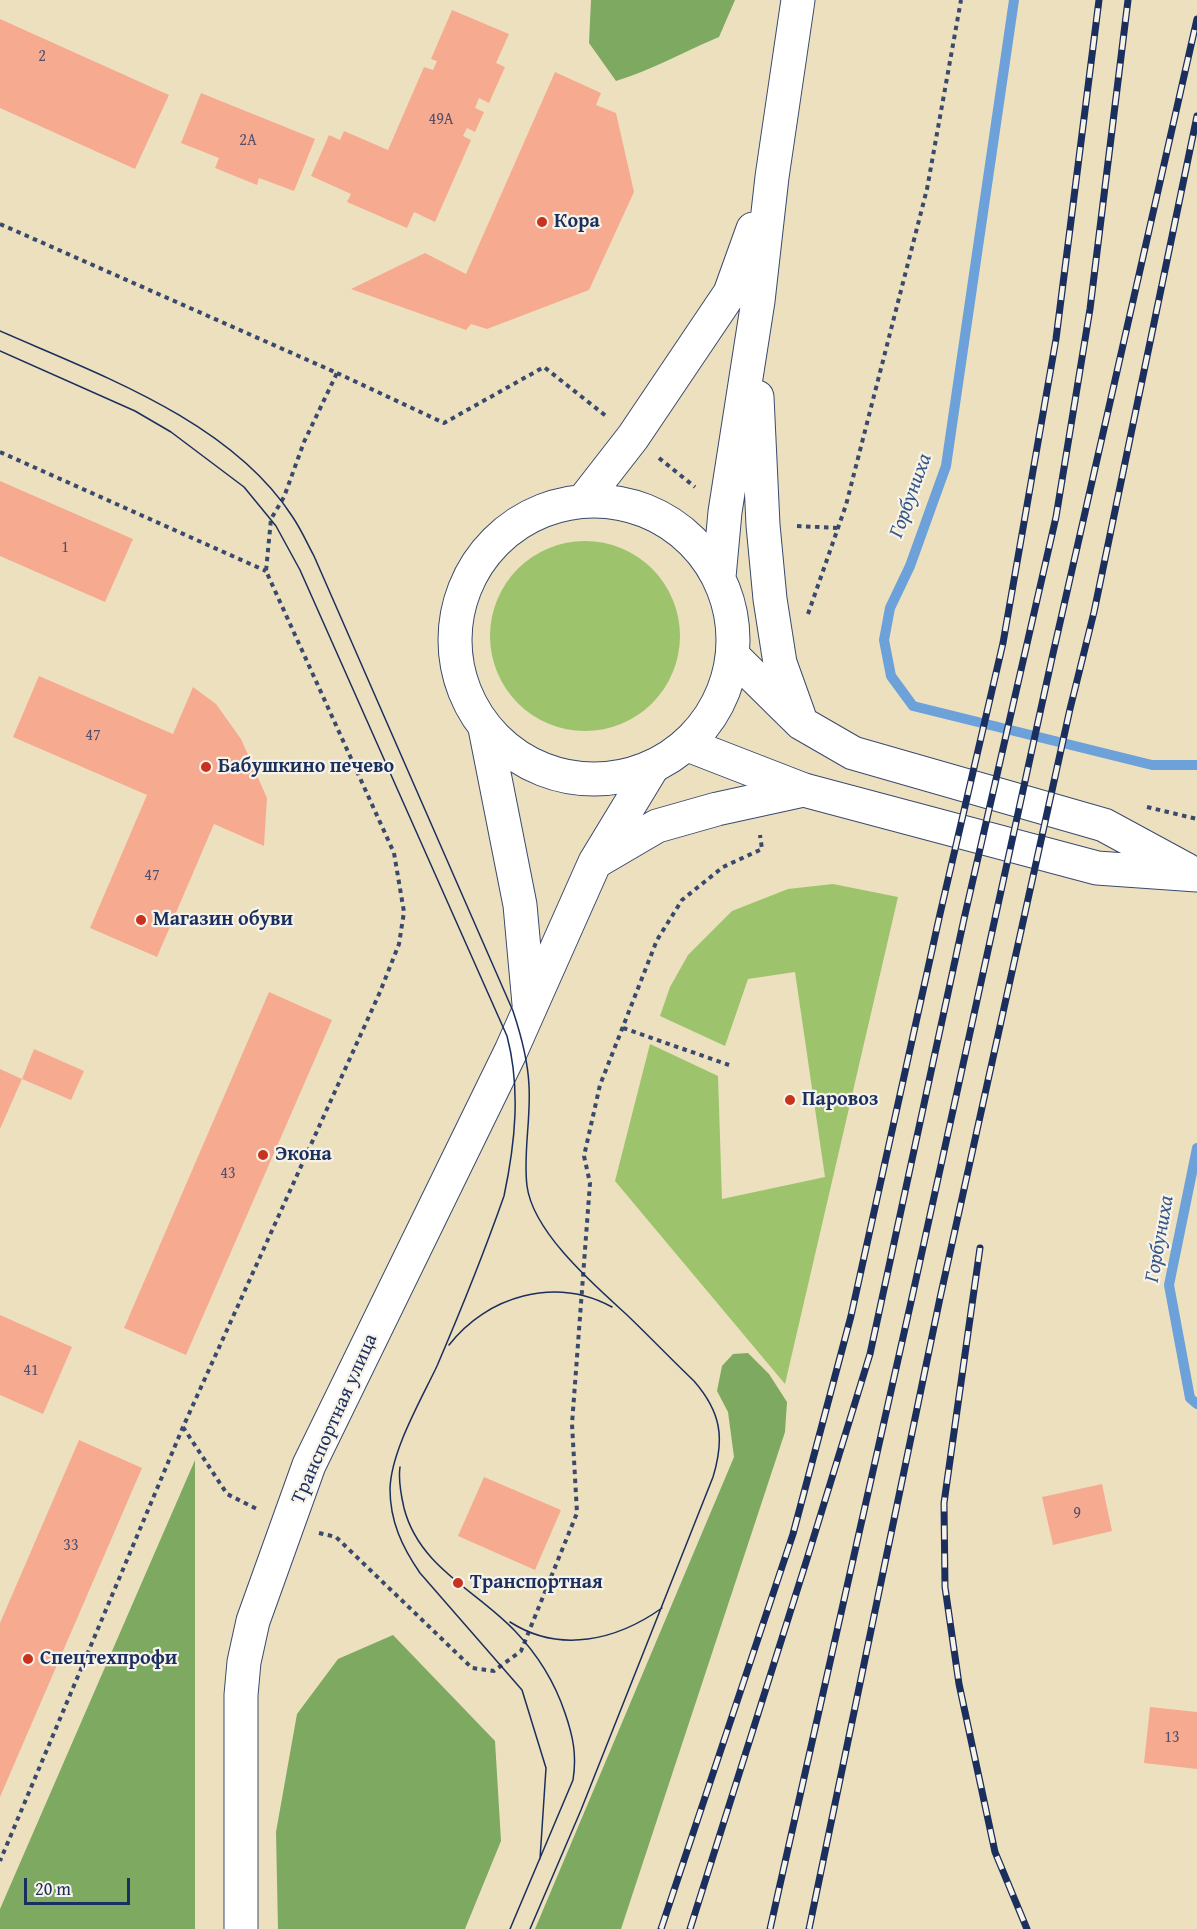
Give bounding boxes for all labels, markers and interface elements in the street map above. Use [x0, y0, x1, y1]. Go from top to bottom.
house number: 2 [38, 47, 46, 67]
house number: 49А [428, 110, 454, 130]
house number: 2А [239, 131, 257, 151]
place label: Кора [554, 210, 600, 234]
marker: Кора [535, 215, 549, 229]
water label: Горбуниха [884, 450, 938, 542]
house number: 1 [61, 538, 69, 558]
house number: 47 [85, 726, 101, 746]
place label: Бабушкино печево [218, 755, 394, 779]
marker: Бабушкино печево [199, 760, 213, 774]
house number: 47 [144, 866, 160, 886]
place label: Магазин обуви [153, 908, 293, 932]
marker: Магазин обуви [134, 913, 148, 927]
place label: Паровоз [802, 1088, 878, 1112]
marker: Паровоз [783, 1093, 797, 1107]
place label: Экона [275, 1143, 332, 1167]
marker: Экона [256, 1148, 270, 1162]
house number: 43 [220, 1164, 236, 1184]
water label: Горбуниха [1140, 1194, 1180, 1284]
street label: Транспортная улица [287, 1330, 383, 1508]
house number: 41 [23, 1361, 39, 1381]
house number: 9 [1073, 1504, 1081, 1524]
house number: 33 [63, 1536, 79, 1556]
place label: Транспортная [470, 1571, 603, 1595]
marker: Транспортная [451, 1576, 465, 1590]
place label: Спецтехпрофи [40, 1647, 177, 1671]
marker: Спецтехпрофи [21, 1652, 35, 1666]
house number: 13 [1164, 1728, 1180, 1748]
scale bar [27, 1866, 134, 1904]
text: 20 m [35, 1875, 71, 1902]

